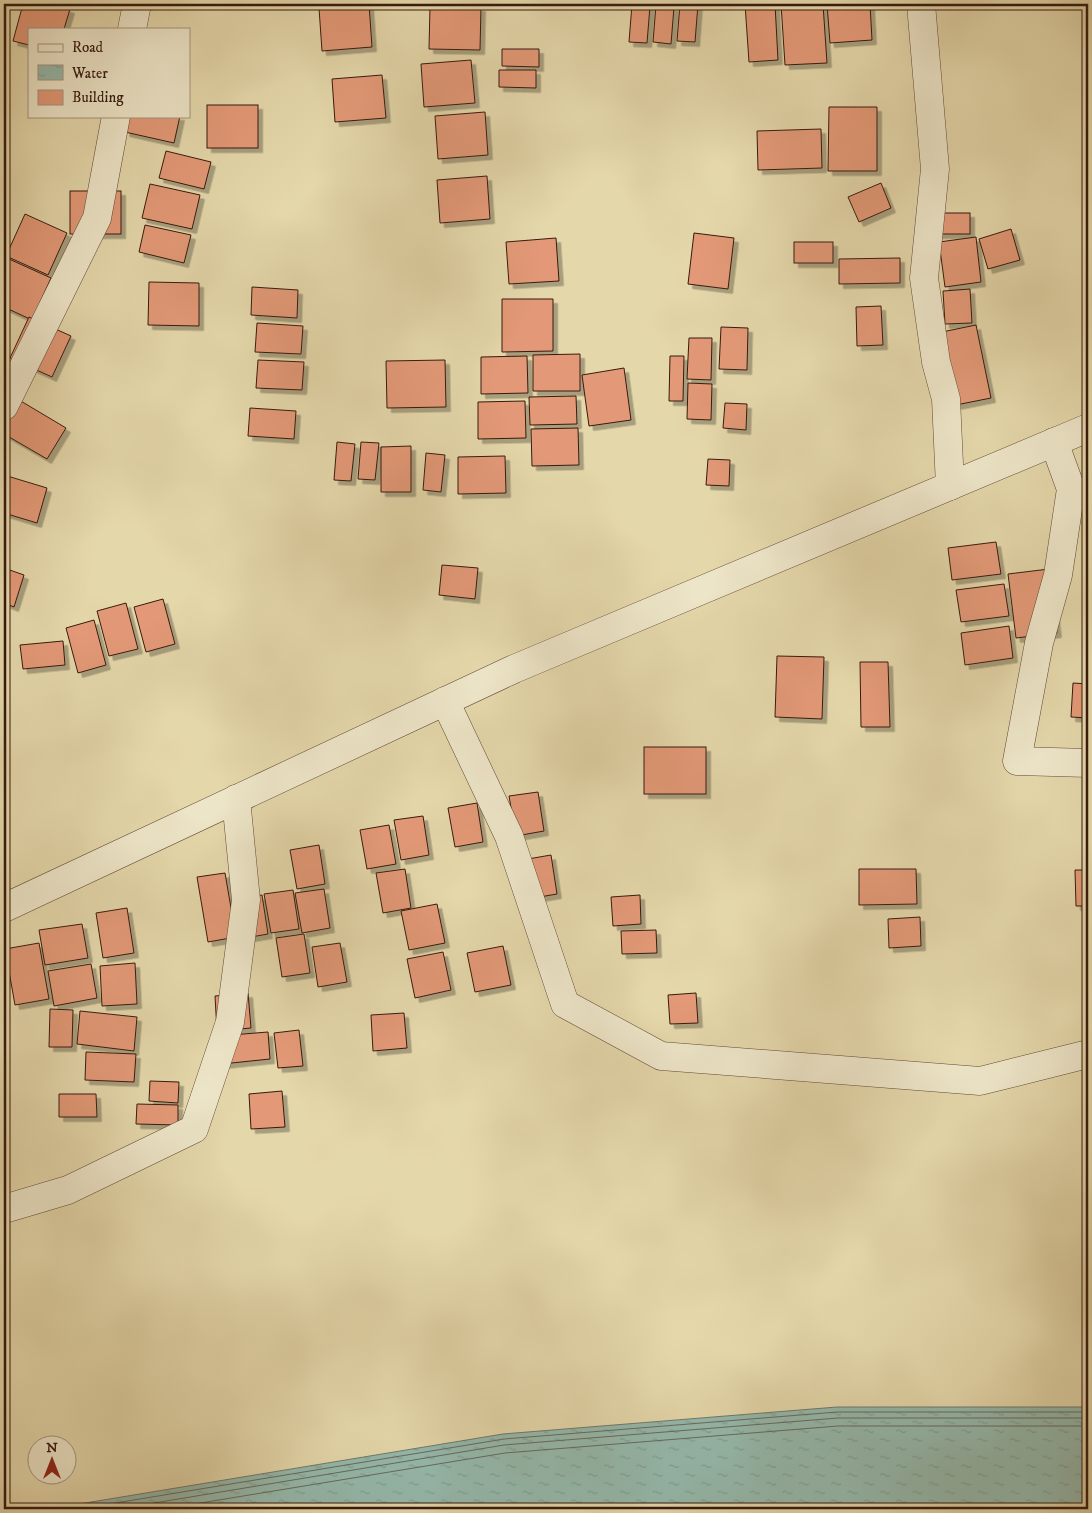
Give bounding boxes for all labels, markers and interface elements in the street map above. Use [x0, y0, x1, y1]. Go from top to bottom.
legend [28, 28, 190, 118]
text: Road [72, 38, 104, 57]
text: Water [71, 64, 108, 83]
text: Building [72, 88, 124, 107]
north arrow [28, 1436, 78, 1486]
text: N [46, 1439, 58, 1457]

